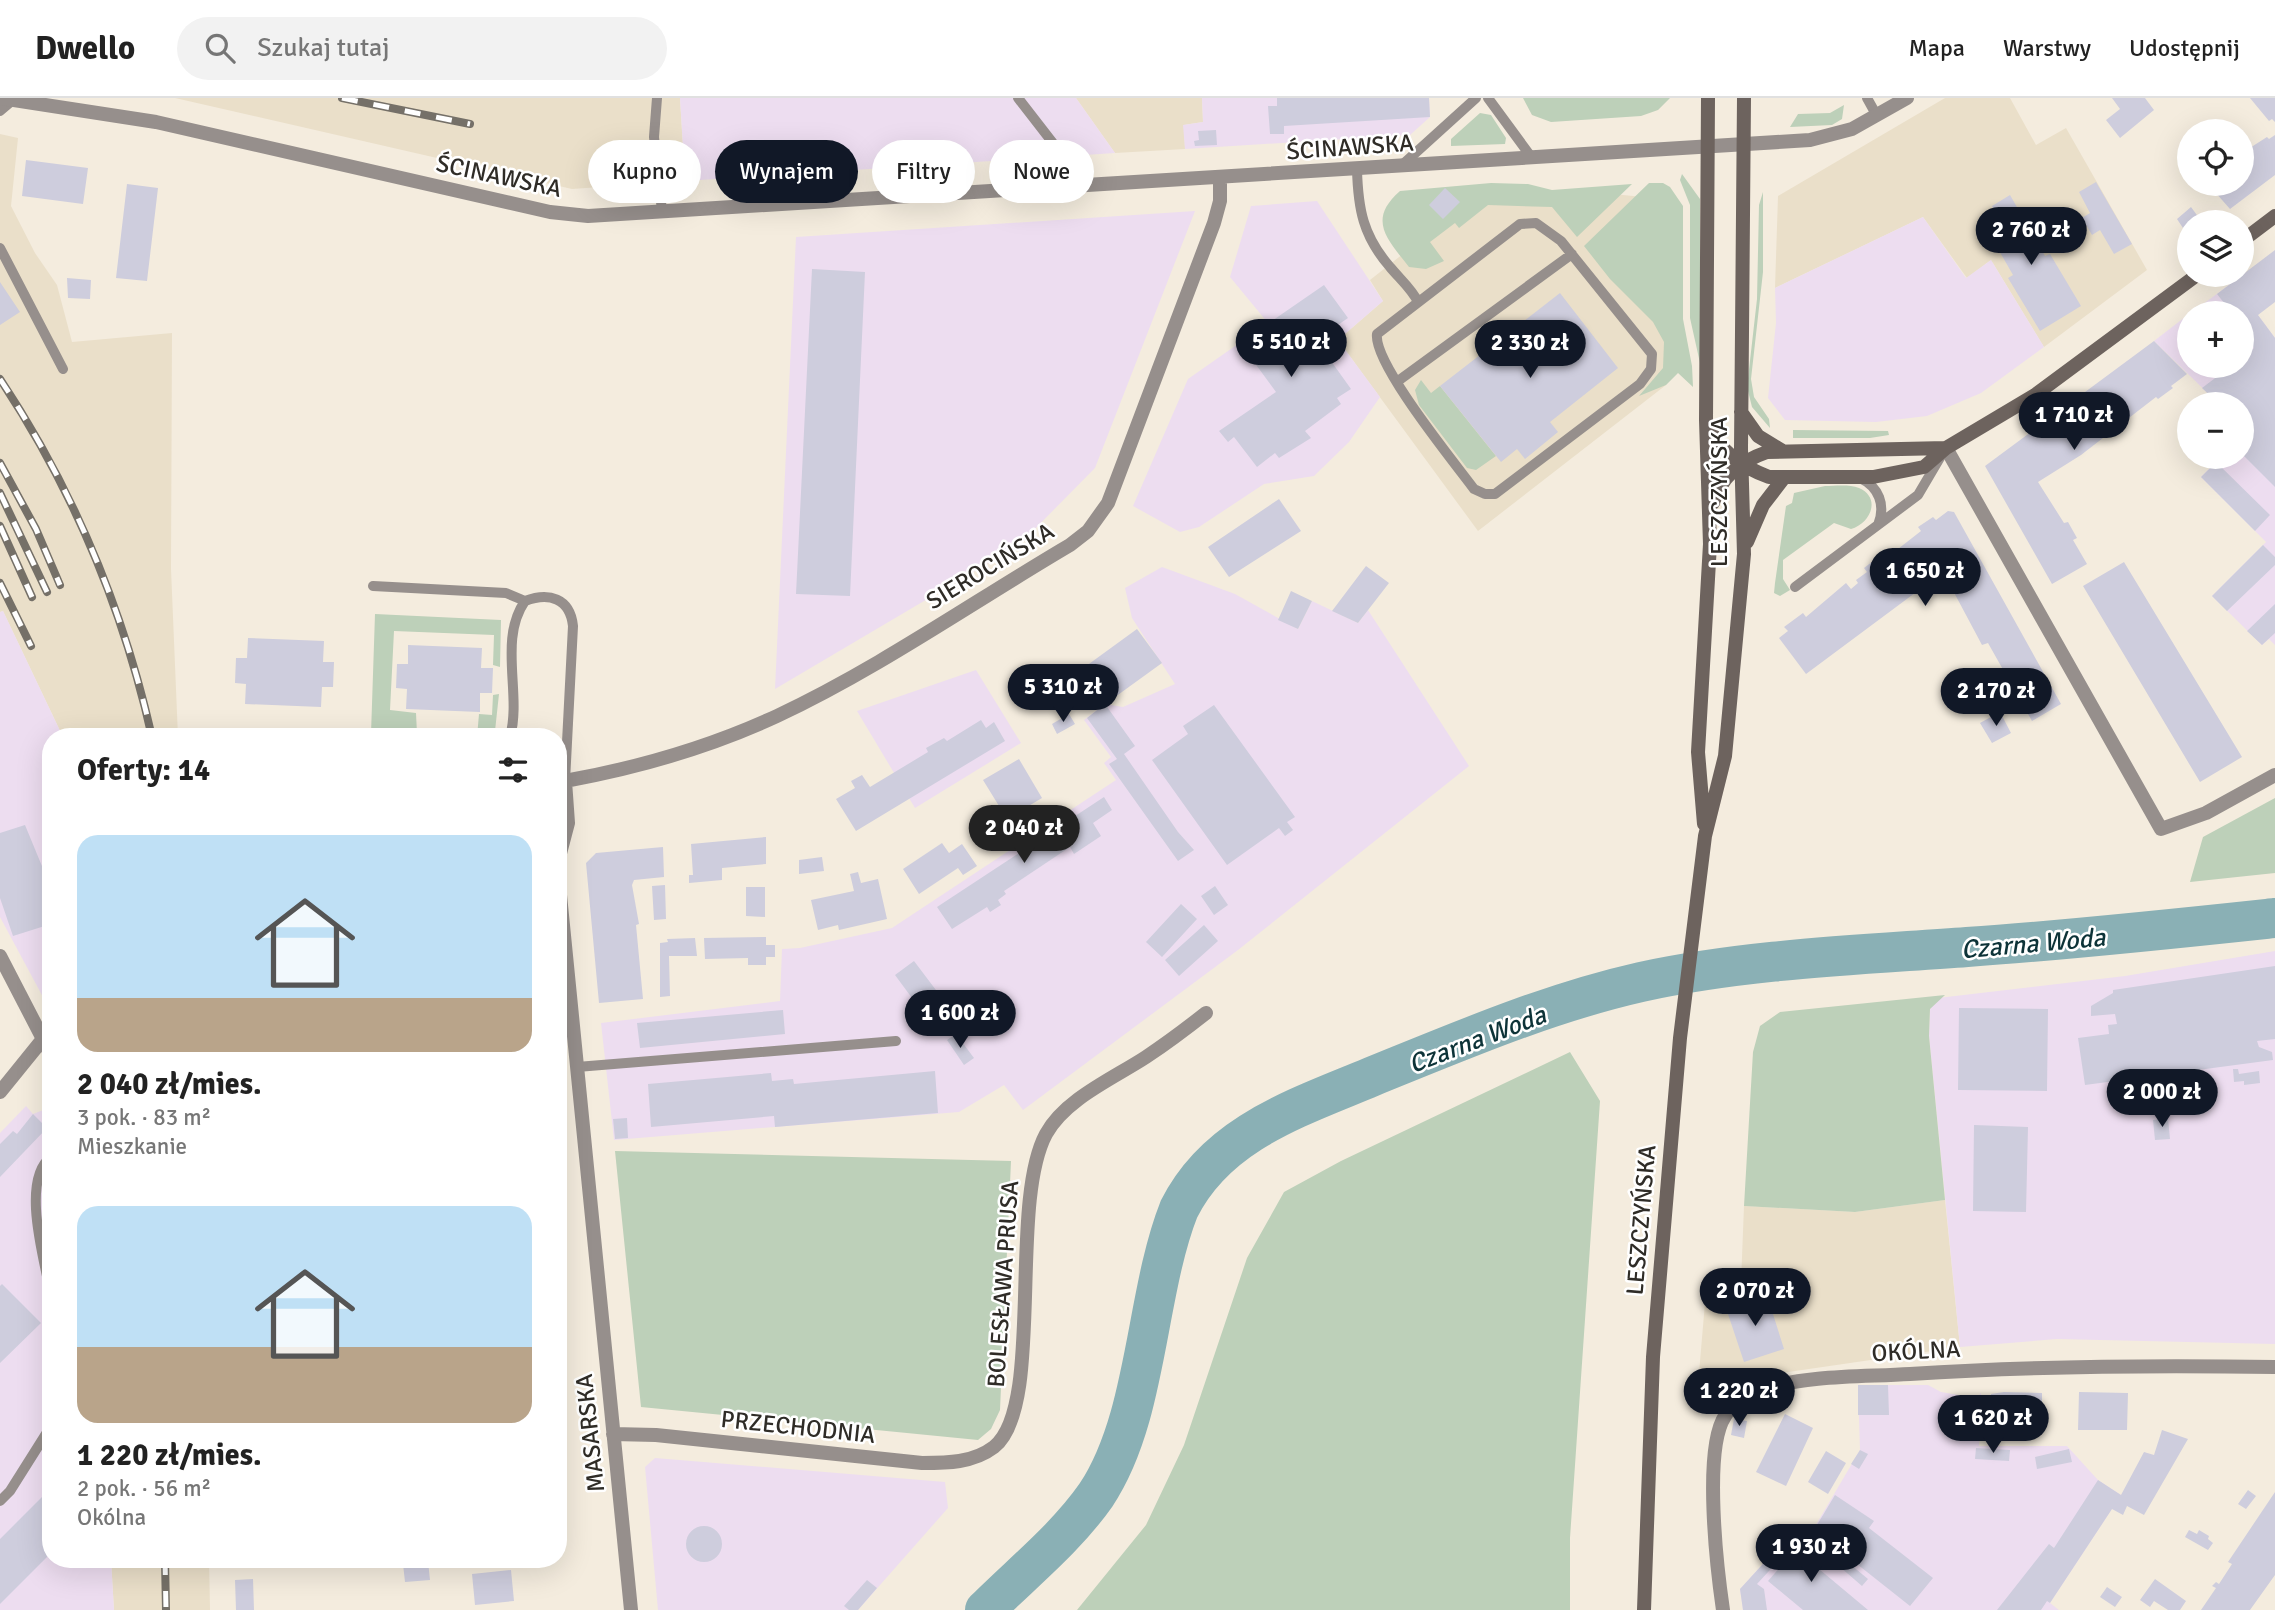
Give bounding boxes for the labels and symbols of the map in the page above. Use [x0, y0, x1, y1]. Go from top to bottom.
street label: ŚCINAWSKA [1285, 128, 1415, 166]
street label: ŚCINAWSKA [434, 148, 565, 204]
pin: 2 760 zł [1959, 208, 2103, 267]
pin: 5 510 zł [1219, 320, 1363, 379]
pin: 2 330 zł [1458, 320, 1602, 380]
pin: 1 710 zł [2002, 392, 2146, 452]
street label: LESZCZYŃSKA [1704, 416, 1734, 567]
street label: SIEROCIŃSKA [921, 516, 1060, 616]
pin: 1 650 zł [1853, 548, 1997, 608]
pin: 5 310 zł [991, 664, 1135, 724]
pin: 2 170 zł [1924, 668, 2068, 728]
pin: 2 040 zł [952, 806, 1096, 865]
water label: Czarna Woda [1960, 922, 2107, 966]
pin: 1 600 zł [888, 990, 1032, 1050]
water label: Czarna Woda [1404, 999, 1551, 1081]
pin: 2 000 zł [2090, 1070, 2234, 1129]
street label: LESZCZYŃSKA [1619, 1143, 1663, 1296]
street label: BOLESŁAWA PRUSA [981, 1179, 1025, 1388]
pin: 2 070 zł [1683, 1268, 1827, 1328]
street label: OKÓLNA [1871, 1334, 1962, 1368]
pin: 1 220 zł [1667, 1368, 1811, 1428]
street label: MASARSKA [569, 1372, 611, 1494]
pin: 1 620 zł [1921, 1396, 2065, 1455]
street label: PRZECHODNIA [719, 1404, 877, 1450]
pin: 1 930 zł [1739, 1524, 1883, 1584]

